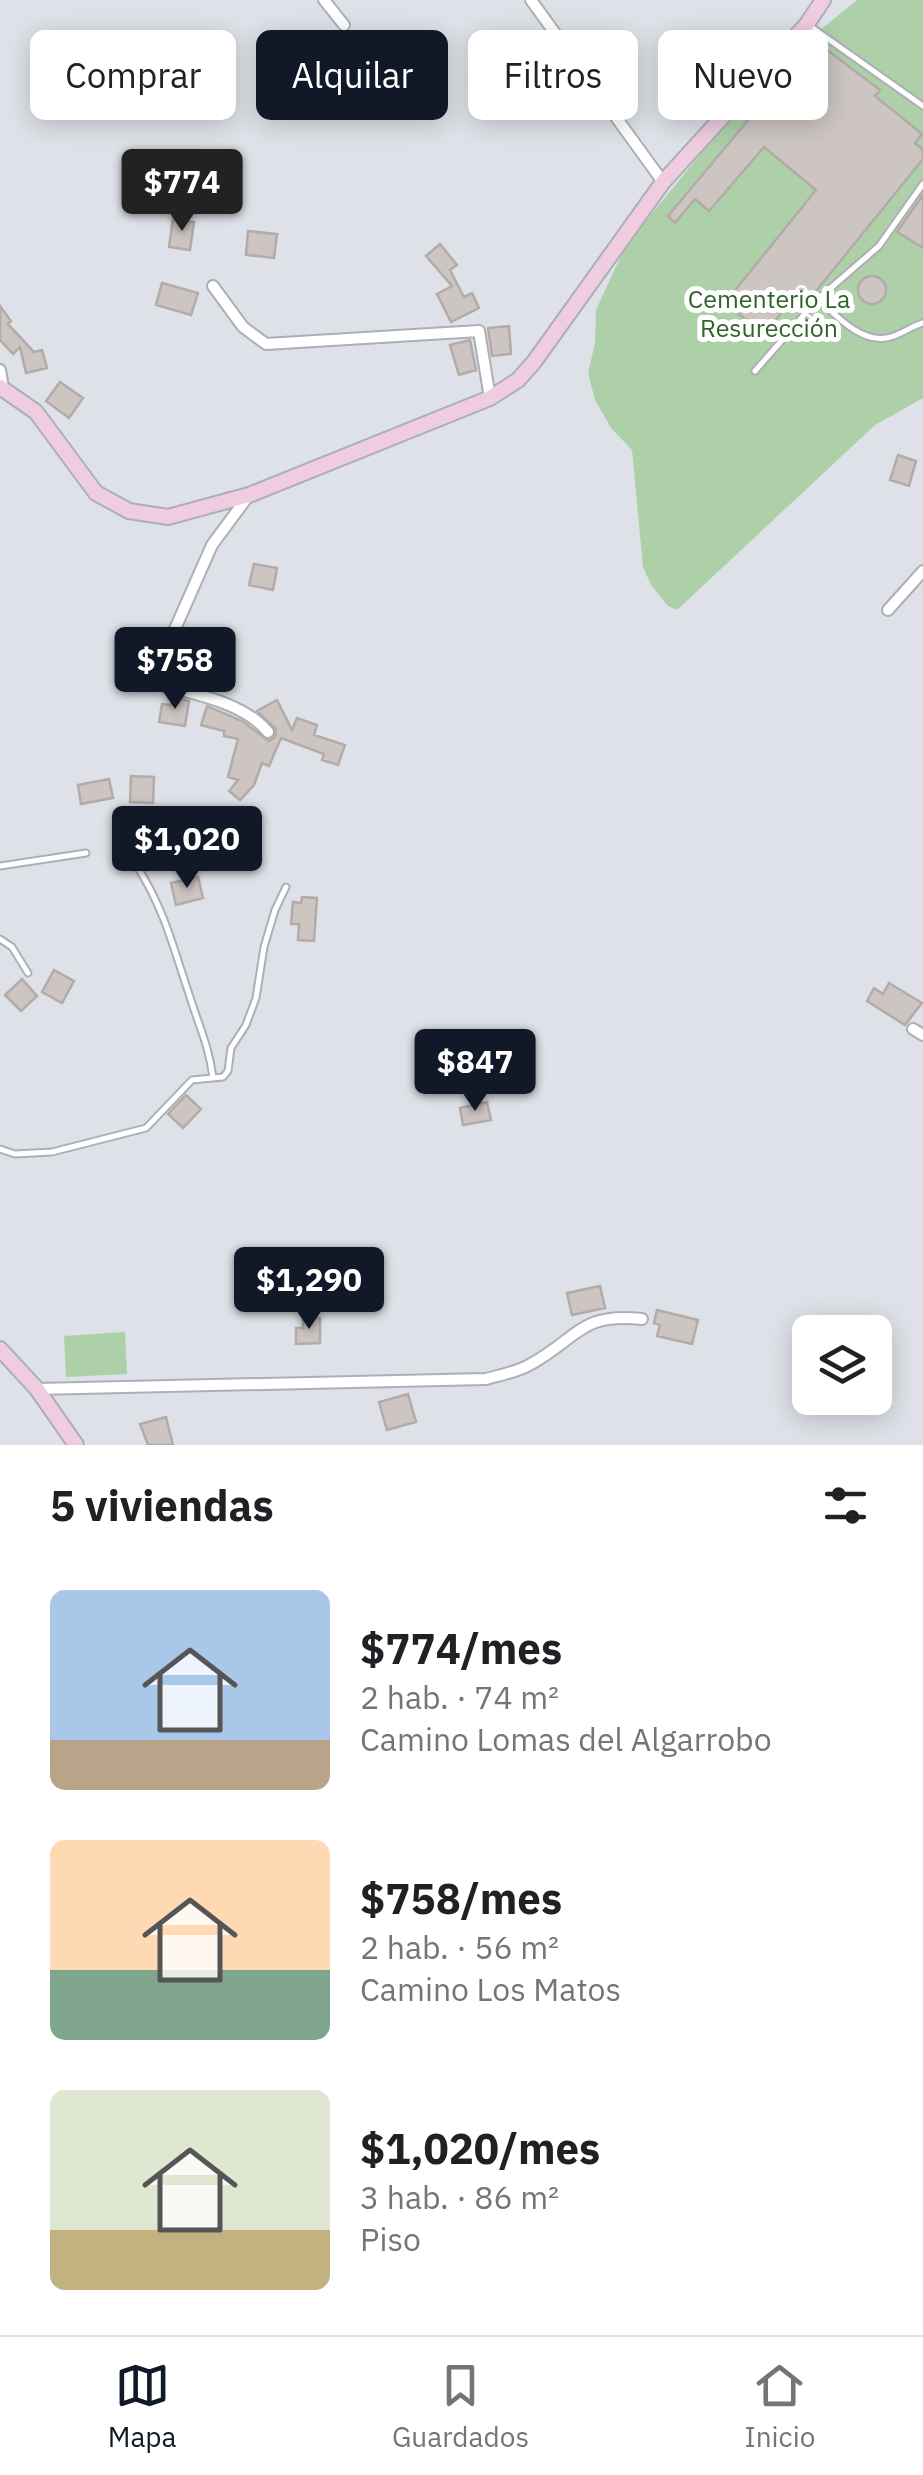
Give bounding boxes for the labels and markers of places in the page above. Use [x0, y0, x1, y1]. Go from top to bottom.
pin: $774 [123, 149, 241, 234]
pin: $758 [116, 627, 234, 712]
pin: $1,020 [106, 806, 268, 891]
pin: $847 [416, 1029, 534, 1114]
pin: $1,290 [228, 1247, 390, 1332]

